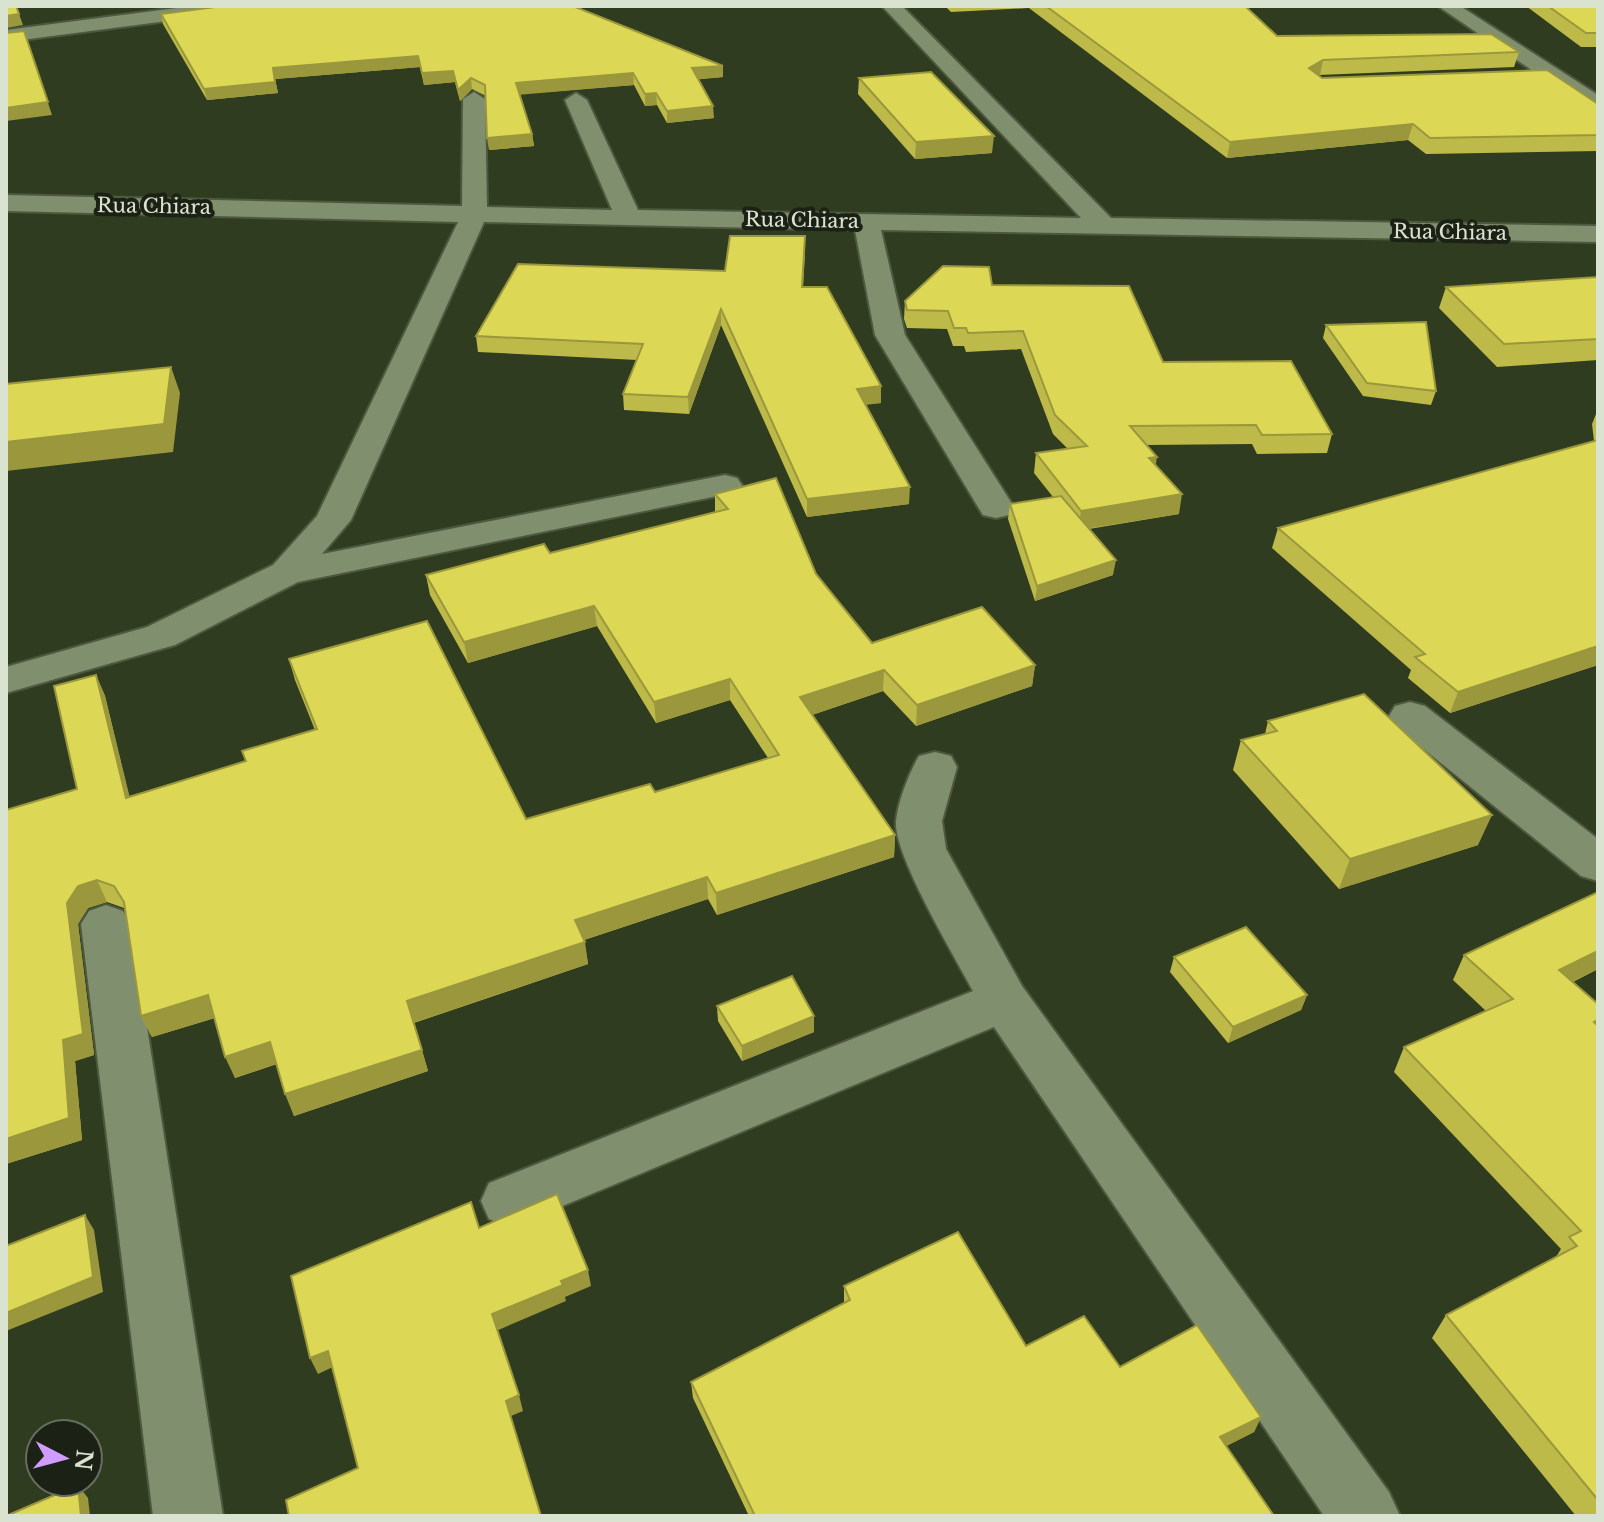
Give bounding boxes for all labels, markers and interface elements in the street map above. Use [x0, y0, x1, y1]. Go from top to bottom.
street label: Rua Chiara [97, 193, 212, 219]
street label: Rua Chiara [745, 207, 860, 233]
street label: Rua Chiara [1393, 219, 1508, 245]
north arrow [24, 1418, 104, 1498]
text: N [69, 1448, 98, 1472]

